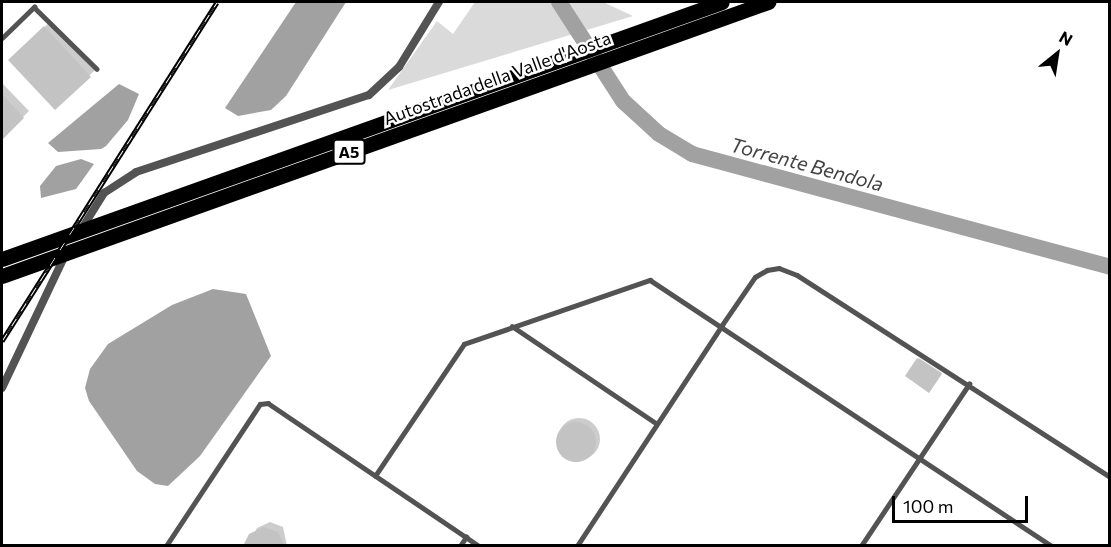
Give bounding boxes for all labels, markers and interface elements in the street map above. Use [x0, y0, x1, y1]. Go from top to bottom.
north arrow [1027, 24, 1087, 84]
street label: Autostrada della Valle d'Aosta [380, 27, 614, 129]
text: N [1056, 27, 1076, 49]
water label: Torrente Bendola [728, 132, 886, 196]
road number: A5 [332, 139, 366, 165]
scale bar [895, 484, 1032, 522]
text: 100 m [903, 495, 953, 517]

